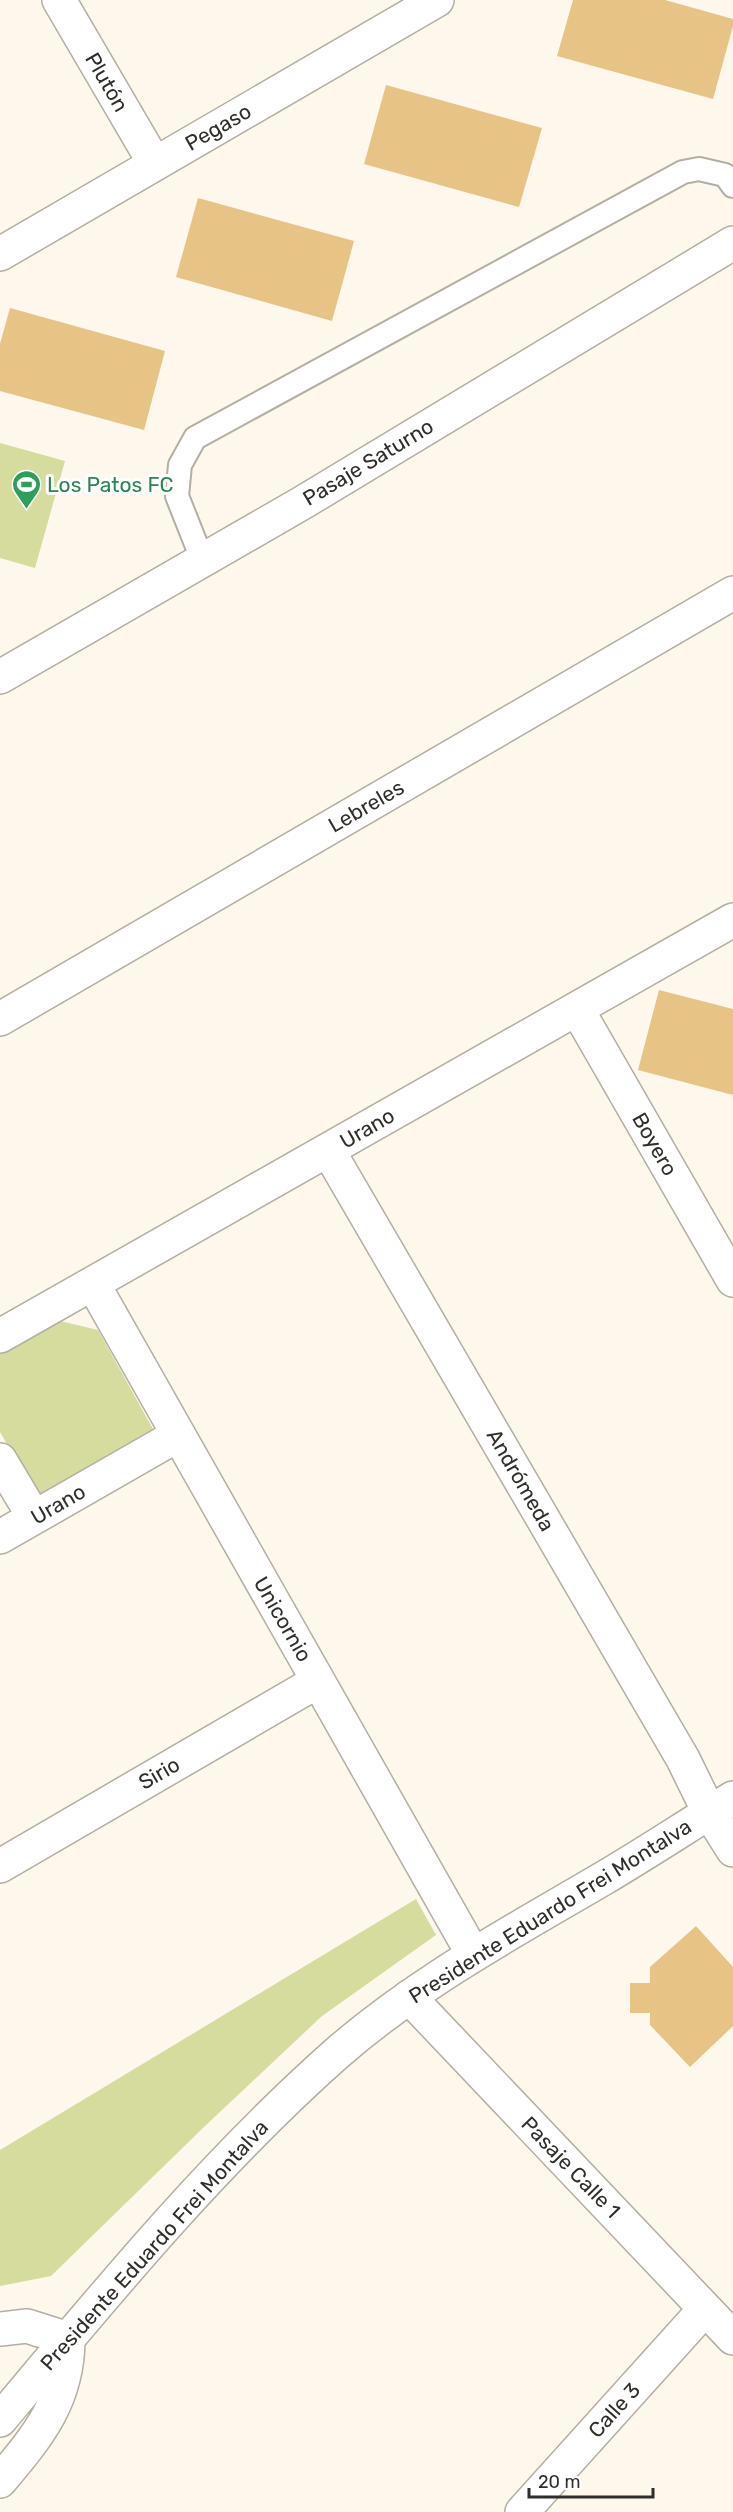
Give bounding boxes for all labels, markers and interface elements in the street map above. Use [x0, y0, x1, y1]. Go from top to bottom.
street label: Plutón [80, 48, 134, 116]
street label: Pegaso [181, 98, 255, 156]
street label: Pasaje Saturno [298, 413, 438, 511]
sports icon: Los Patos FC [10, 468, 42, 510]
place label: Los Patos FC [47, 472, 174, 497]
street label: Lebreles [324, 774, 408, 838]
street label: Urano [335, 1102, 399, 1154]
street label: Boyero [627, 1108, 683, 1180]
street label: Andrómeda [482, 1425, 560, 1535]
street label: Urano [26, 1478, 90, 1530]
street label: Unicornio [249, 1572, 317, 1666]
street label: Sirio [134, 1751, 184, 1795]
street label: Presidente Eduardo Frei Montalva [404, 1813, 696, 2009]
street label: Pasaje Calle 1 [516, 2111, 626, 2223]
street label: Presidente Eduardo Frei Montalva [35, 2115, 273, 2375]
street label: Calle 3 [583, 2377, 645, 2443]
scale bar [529, 2461, 654, 2499]
text: 20 m [538, 2471, 580, 2493]

